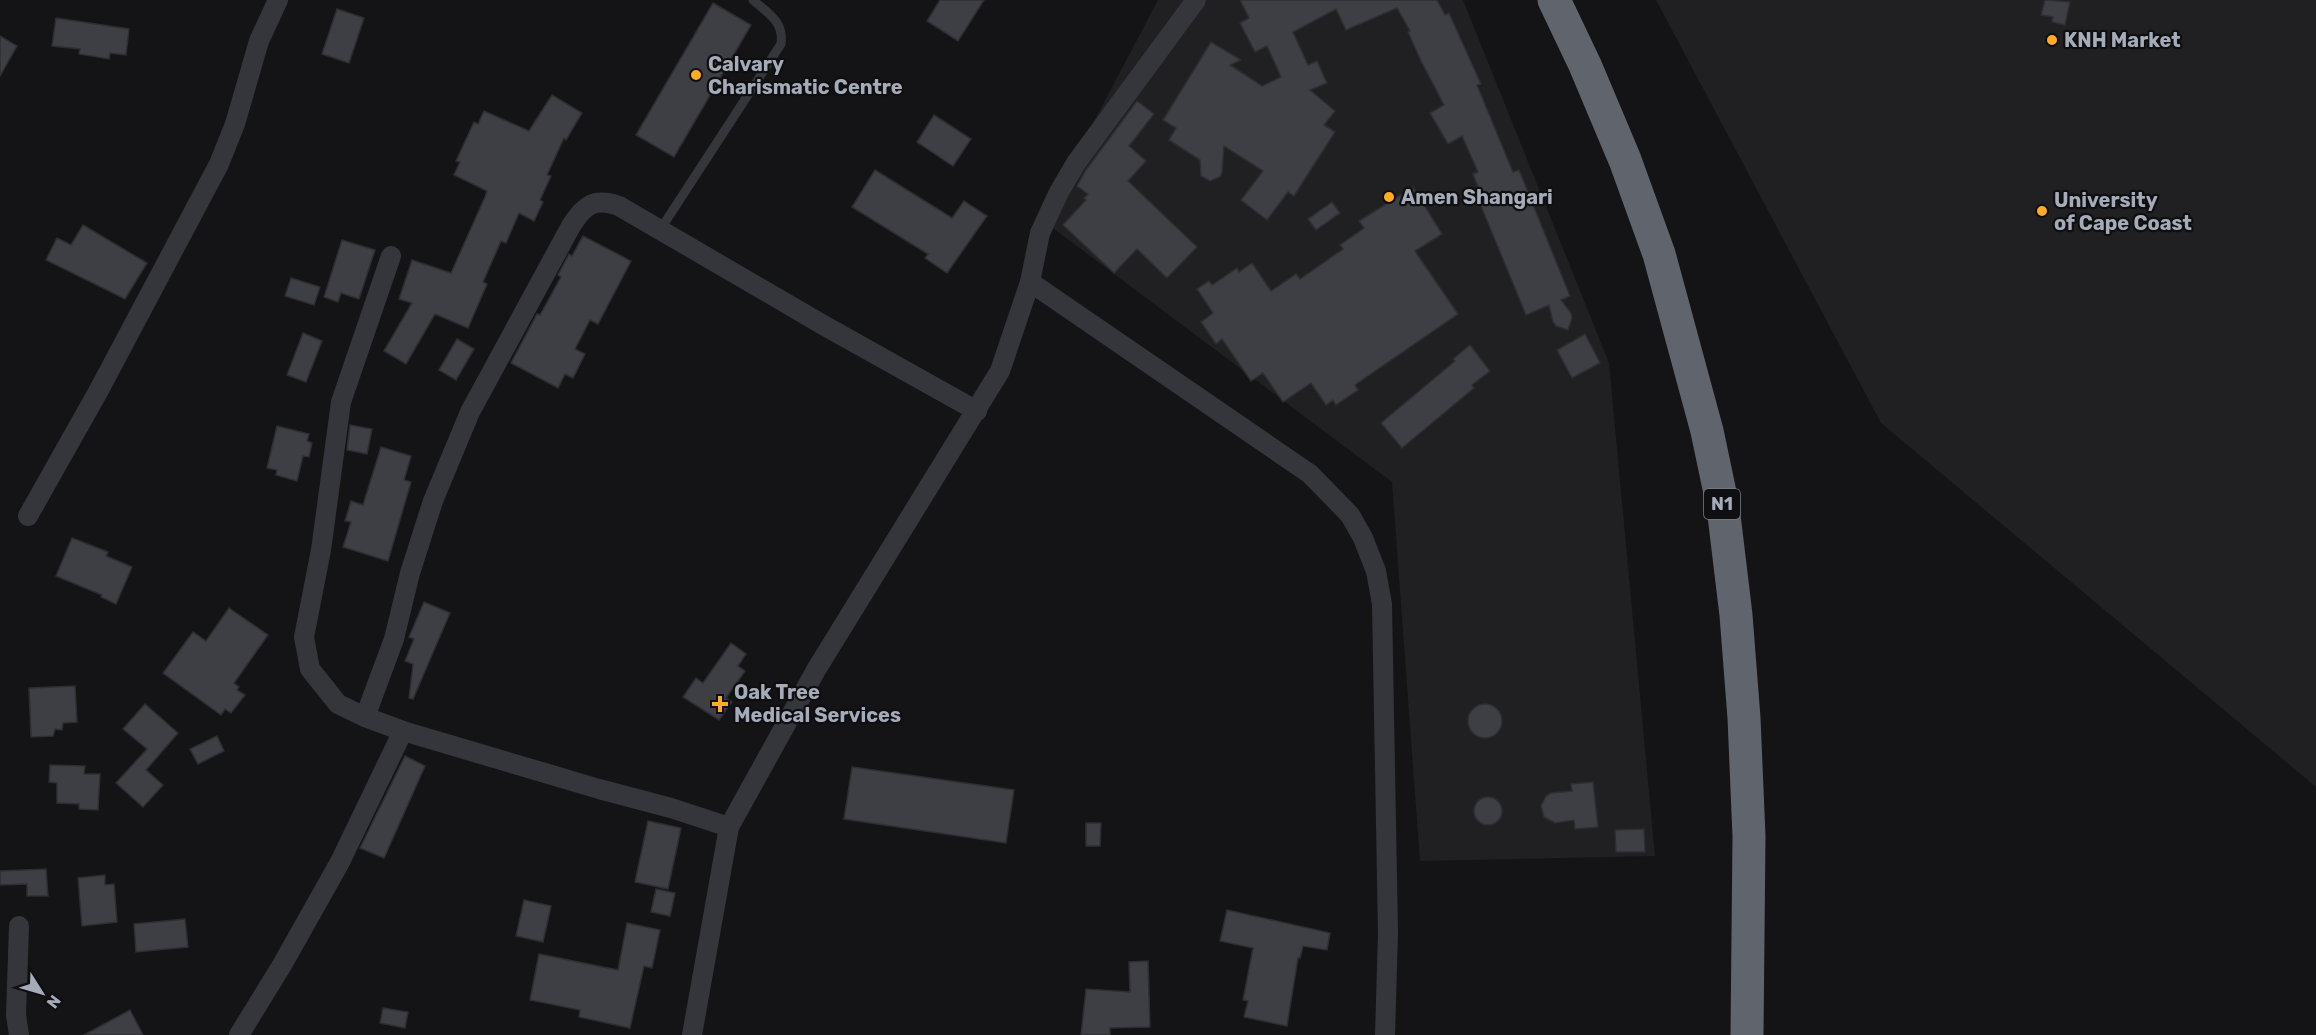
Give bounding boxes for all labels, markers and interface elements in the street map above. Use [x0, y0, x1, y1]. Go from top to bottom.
place label: KNH Market [2064, 28, 2181, 52]
marker: KNH Market [2045, 33, 2059, 47]
place label: Calvary Charismatic Centre [708, 52, 903, 99]
marker: Calvary Charismatic Centre [689, 68, 703, 82]
place label: Amen Shangari [1401, 185, 1553, 209]
place label: University of Cape Coast [2054, 188, 2192, 235]
marker: Amen Shangari [1382, 190, 1396, 204]
marker: University of Cape Coast [2035, 204, 2049, 218]
road number: N1 [1704, 489, 1740, 519]
place label: Oak Tree Medical Services [734, 680, 901, 727]
marker: Oak Tree Medical Services [711, 695, 729, 713]
north arrow [12, 963, 72, 1023]
text: N [43, 991, 65, 1012]

